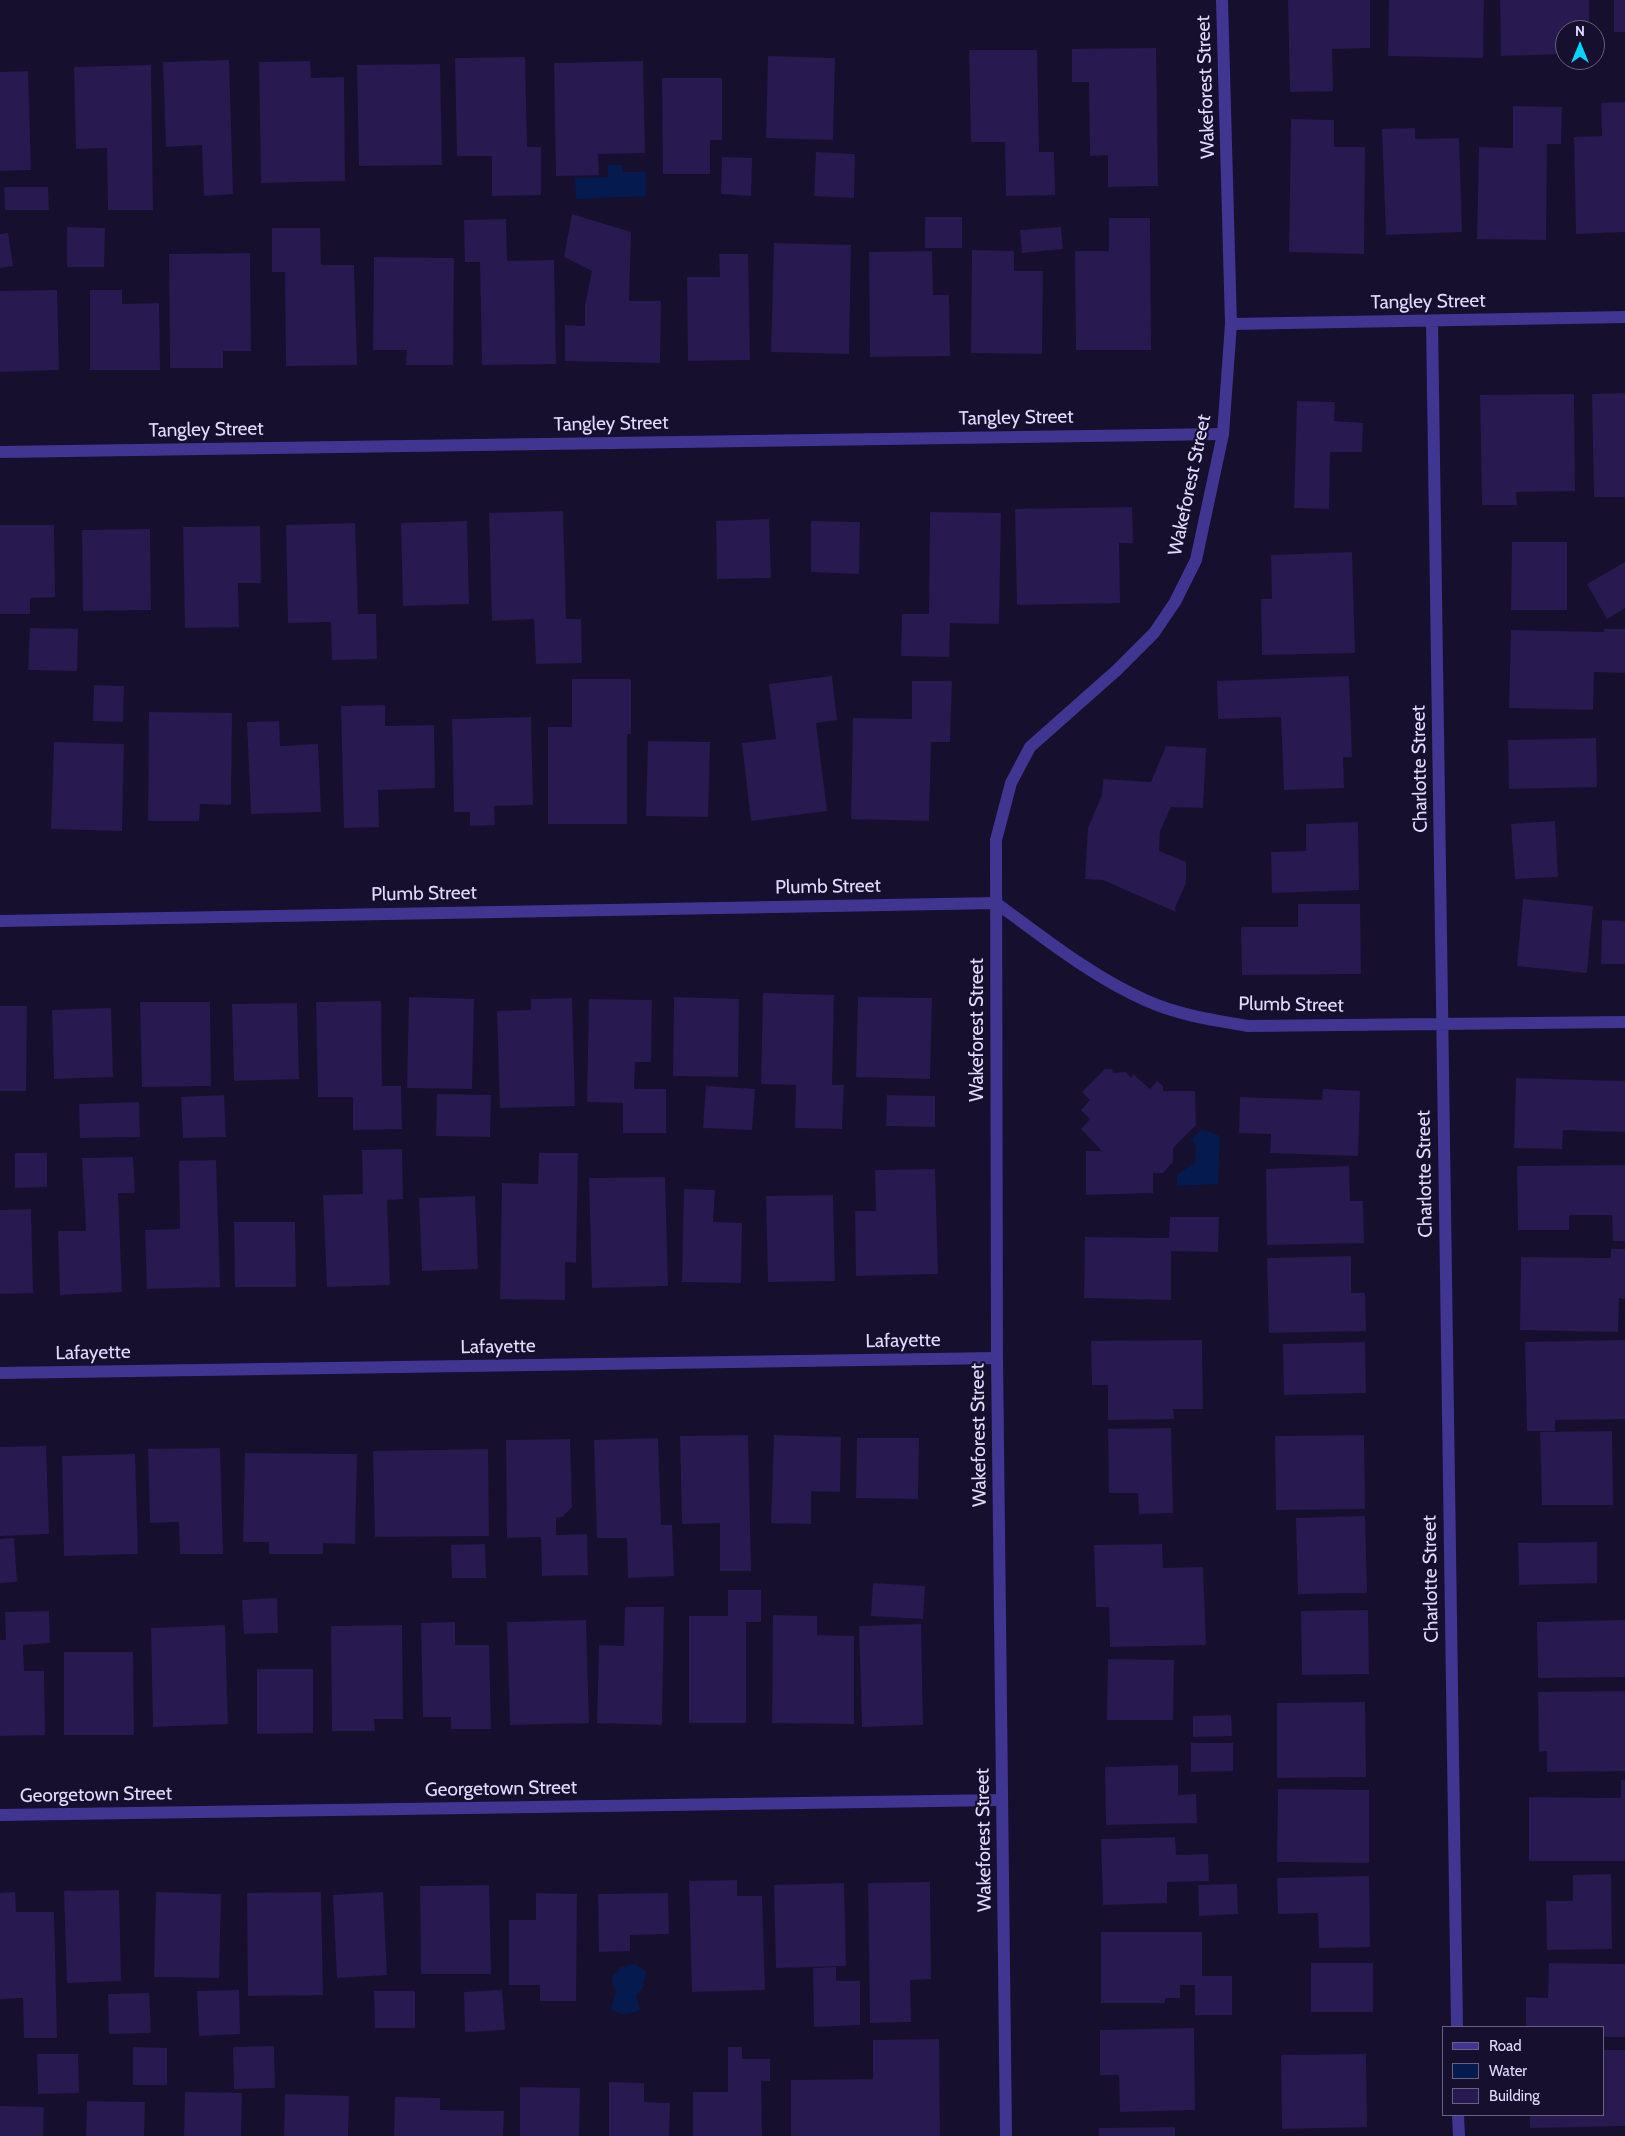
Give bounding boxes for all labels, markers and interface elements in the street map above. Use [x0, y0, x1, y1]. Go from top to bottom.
street label: Wakeforest Street [1192, 15, 1220, 159]
north arrow [1555, 20, 1605, 70]
text: N [1575, 22, 1585, 40]
street label: Tangley Street [1370, 290, 1486, 314]
street label: Tangley Street [958, 406, 1074, 430]
street label: Tangley Street [553, 412, 669, 436]
street label: Wakeforest Street [1164, 412, 1216, 558]
street label: Tangley Street [148, 418, 264, 442]
street label: Charlotte Street [1407, 705, 1433, 833]
street label: Plumb Street [775, 875, 881, 899]
street label: Plumb Street [371, 882, 477, 906]
street label: Wakeforest Street [966, 958, 988, 1102]
street label: Plumb Street [1238, 993, 1344, 1017]
street label: Charlotte Street [1412, 1110, 1438, 1238]
street label: Lafayette [865, 1329, 941, 1353]
street label: Lafayette [460, 1335, 536, 1359]
street label: Lafayette [55, 1341, 131, 1365]
street label: Wakeforest Street [966, 1363, 992, 1507]
street label: Charlotte Street [1418, 1515, 1444, 1643]
street label: Wakeforest Street [971, 1768, 997, 1912]
street label: Georgetown Street [425, 1776, 577, 1802]
street label: Georgetown Street [20, 1782, 172, 1808]
legend [1442, 2026, 1605, 2116]
text: Road [1489, 2037, 1522, 2055]
text: Water [1489, 2062, 1527, 2080]
text: Building [1489, 2087, 1540, 2105]

